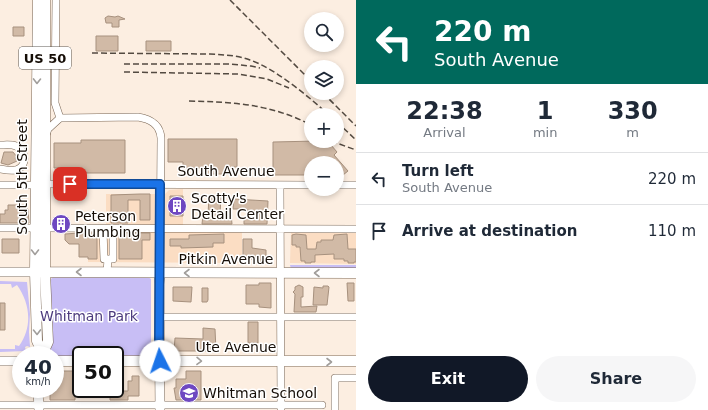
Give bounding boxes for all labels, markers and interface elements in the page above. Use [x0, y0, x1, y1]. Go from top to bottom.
map controls [304, 12, 344, 196]
button: search [304, 12, 344, 52]
text: 220 m [434, 15, 531, 48]
icon: left [368, 16, 420, 68]
road number: US 50 [19, 47, 71, 69]
text: South Avenue [434, 49, 559, 70]
button: layers [304, 60, 344, 100]
one-way arrow [33, 78, 41, 84]
text: 22:38 [406, 97, 483, 125]
text: 1 [537, 97, 553, 125]
text: 330 [608, 97, 658, 125]
button: + [304, 108, 344, 148]
street label: South 5th Street [14, 119, 30, 235]
text: Arrival [423, 125, 466, 140]
text: min [533, 125, 557, 140]
text: m [626, 125, 639, 140]
button: − [304, 156, 344, 196]
text: Turn left [402, 162, 474, 180]
street label: South Avenue [177, 163, 275, 179]
pin [53, 167, 87, 201]
icon: left [368, 168, 390, 190]
text: 220 m [648, 170, 696, 188]
icon: arrive [59, 173, 81, 195]
text: South Avenue [402, 180, 492, 195]
place label: Scotty's Detail Center [191, 190, 284, 222]
building icon: Scotty's Detail Center [166, 195, 188, 217]
place label: Peterson Plumbing [75, 208, 140, 240]
building icon: Peterson Plumbing [50, 213, 72, 235]
icon: arrive [368, 220, 390, 242]
text: Arrive at destination [402, 222, 577, 240]
text: 110 m [648, 222, 696, 240]
one-way arrow [31, 249, 39, 255]
street label: Pitkin Avenue [179, 251, 273, 267]
one-way arrow [76, 268, 82, 276]
one-way arrow [184, 269, 190, 277]
one-way arrow [314, 269, 320, 277]
park label: Whitman Park [40, 308, 139, 324]
one-way arrow [33, 329, 41, 335]
street label: Ute Avenue [196, 339, 276, 355]
position arrow [139, 340, 181, 382]
speed limit sign: 50 [72, 346, 124, 398]
text: 40 [24, 355, 52, 379]
button: Exit [368, 356, 528, 402]
button: Share [536, 356, 696, 402]
one-way arrow [196, 357, 202, 365]
one-way arrow [326, 358, 332, 366]
text: km/h [25, 376, 51, 387]
school or university icon: Whitman School [178, 382, 200, 404]
place label: Whitman School [203, 385, 317, 401]

